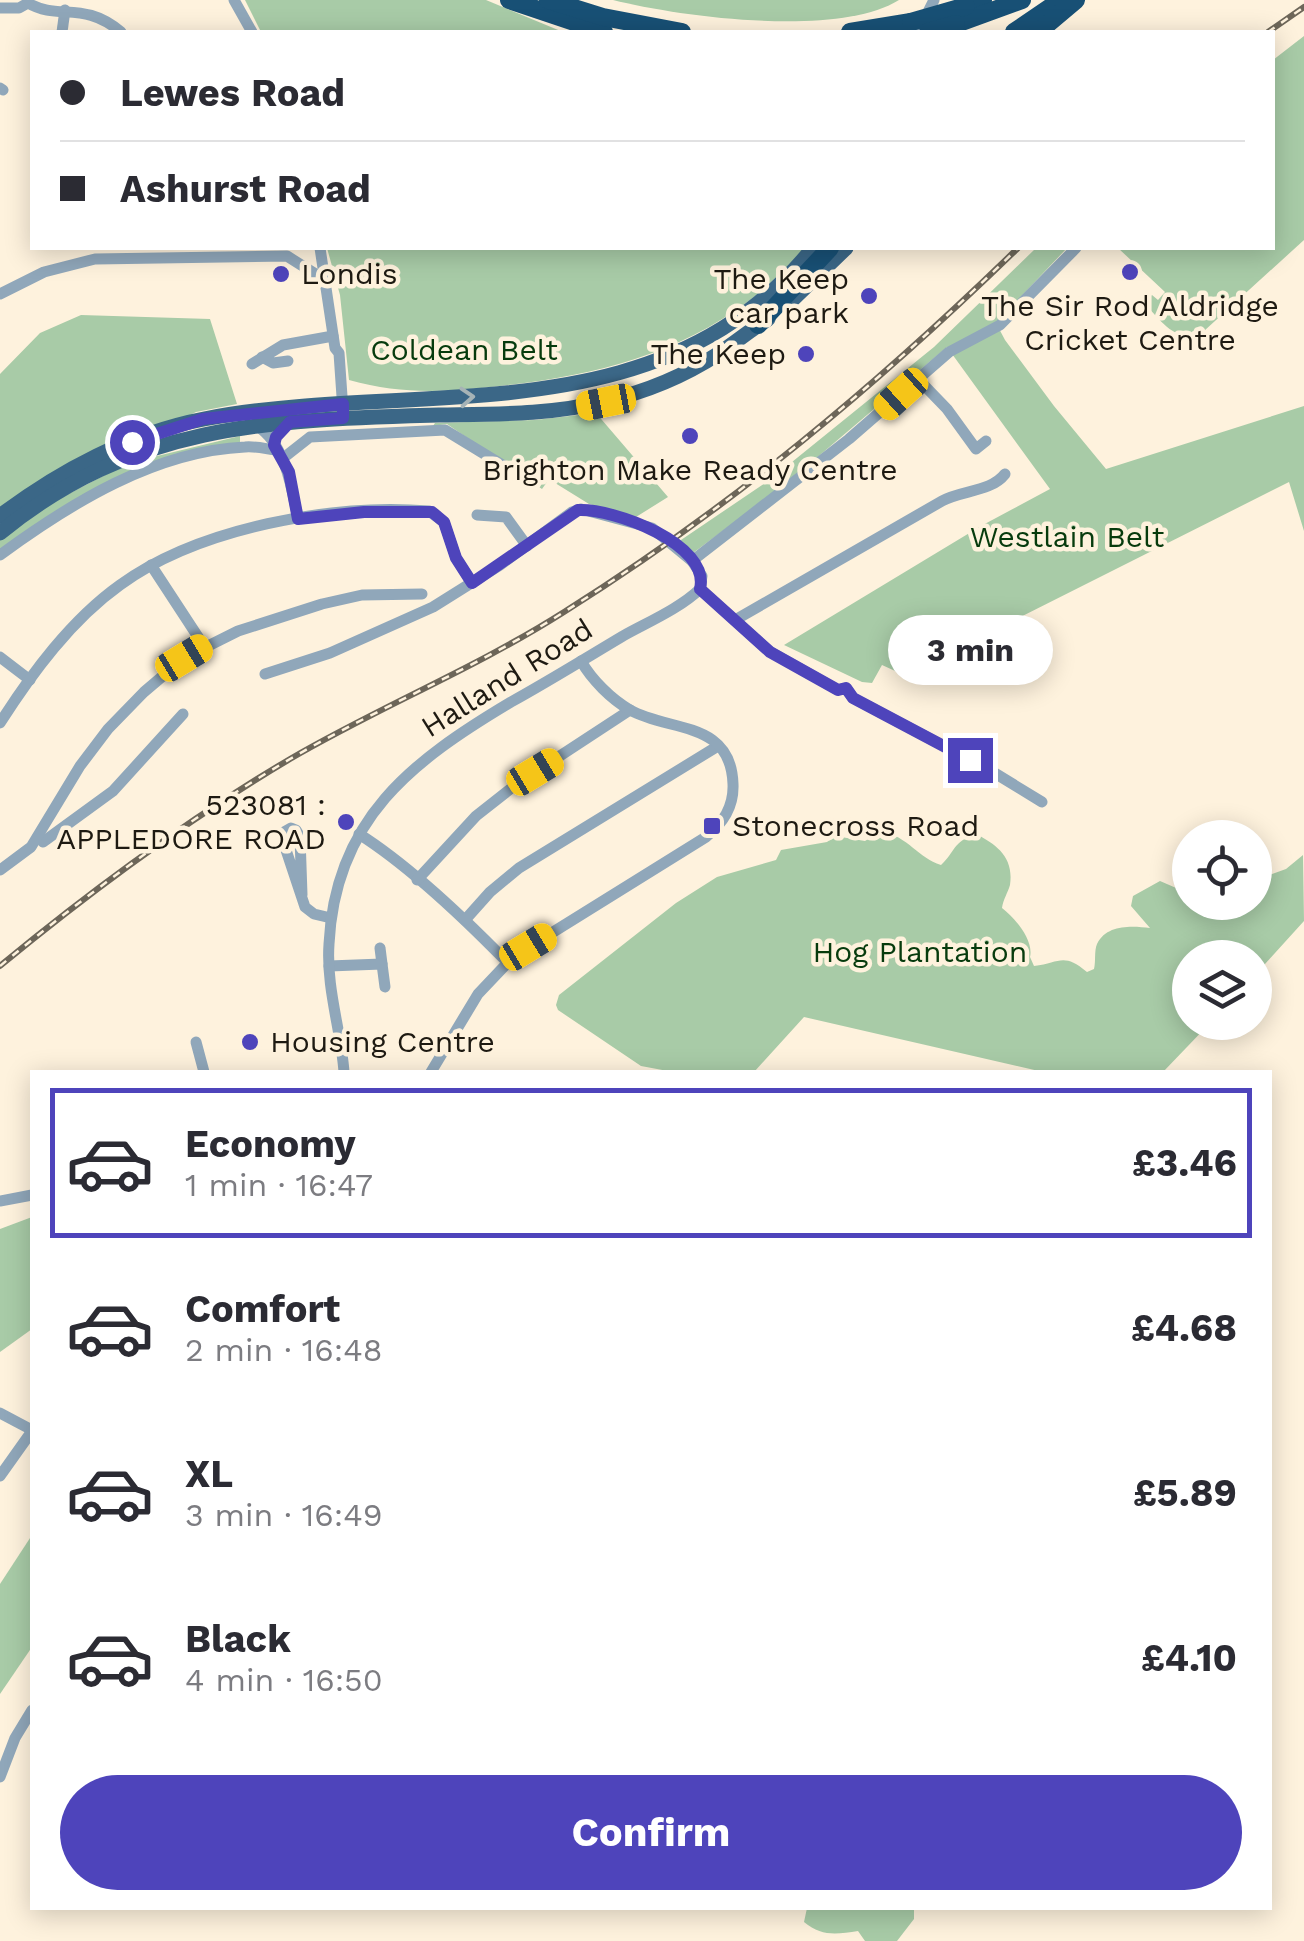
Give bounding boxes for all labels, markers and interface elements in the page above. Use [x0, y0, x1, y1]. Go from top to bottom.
text: Lewes Road [120, 71, 345, 115]
text: Ashurst Road [120, 167, 371, 211]
place label: Londis [301, 256, 398, 291]
place label: The Keep car park [714, 261, 849, 330]
marker: The Sir Rod Aldridge Cricket Centre [1119, 261, 1141, 283]
marker: Londis [270, 263, 292, 285]
marker: The Keep car park [858, 285, 880, 307]
place label: The Sir Rod Aldridge Cricket Centre [981, 288, 1279, 357]
park label: Coldean Belt [370, 332, 558, 367]
place label: The Keep [651, 336, 786, 371]
marker: The Keep [795, 343, 817, 365]
car [869, 363, 933, 425]
car [574, 382, 638, 422]
one-way arrow [460, 387, 476, 409]
route start [110, 420, 155, 465]
marker: Brighton Make Ready Centre [679, 425, 701, 447]
place label: Brighton Make Ready Centre [482, 452, 898, 487]
park label: Westlain Belt [970, 519, 1165, 554]
street label: Halland Road [415, 611, 599, 744]
callout: 3 min [888, 615, 1052, 685]
car [151, 630, 217, 686]
text: 3 min [927, 631, 1014, 669]
route end [948, 738, 993, 783]
car [502, 744, 568, 800]
place label: 523081 : APPLEDORE ROAD [56, 787, 326, 856]
place label: Stonecross Road [732, 808, 979, 843]
marker: 523081 : APPLEDORE ROAD [335, 811, 357, 833]
marker: Stonecross Road [701, 815, 723, 837]
map controls [1172, 820, 1272, 1040]
button: locate [1172, 820, 1272, 920]
car [495, 919, 561, 975]
park label: Hog Plantation [813, 934, 1027, 969]
button: layers [1172, 940, 1272, 1040]
place label: Housing Centre [270, 1024, 495, 1059]
marker: Housing Centre [239, 1031, 261, 1053]
icon: car [65, 1118, 155, 1208]
text: Economy [185, 1122, 356, 1166]
text: £3.46 [1132, 1141, 1237, 1185]
text: 1 min · 16:47 [185, 1166, 373, 1204]
icon: car [65, 1283, 155, 1373]
text: Comfort [185, 1287, 340, 1331]
text: £4.68 [1131, 1306, 1237, 1350]
text: 2 min · 16:48 [185, 1331, 382, 1369]
icon: car [65, 1448, 155, 1538]
text: XL [185, 1452, 233, 1496]
text: £5.89 [1133, 1471, 1237, 1515]
text: 3 min · 16:49 [185, 1496, 383, 1534]
icon: car [65, 1613, 155, 1703]
text: Black [185, 1617, 291, 1661]
text: £4.10 [1141, 1636, 1237, 1680]
text: 4 min · 16:50 [185, 1661, 383, 1699]
button: Confirm [60, 1775, 1242, 1890]

